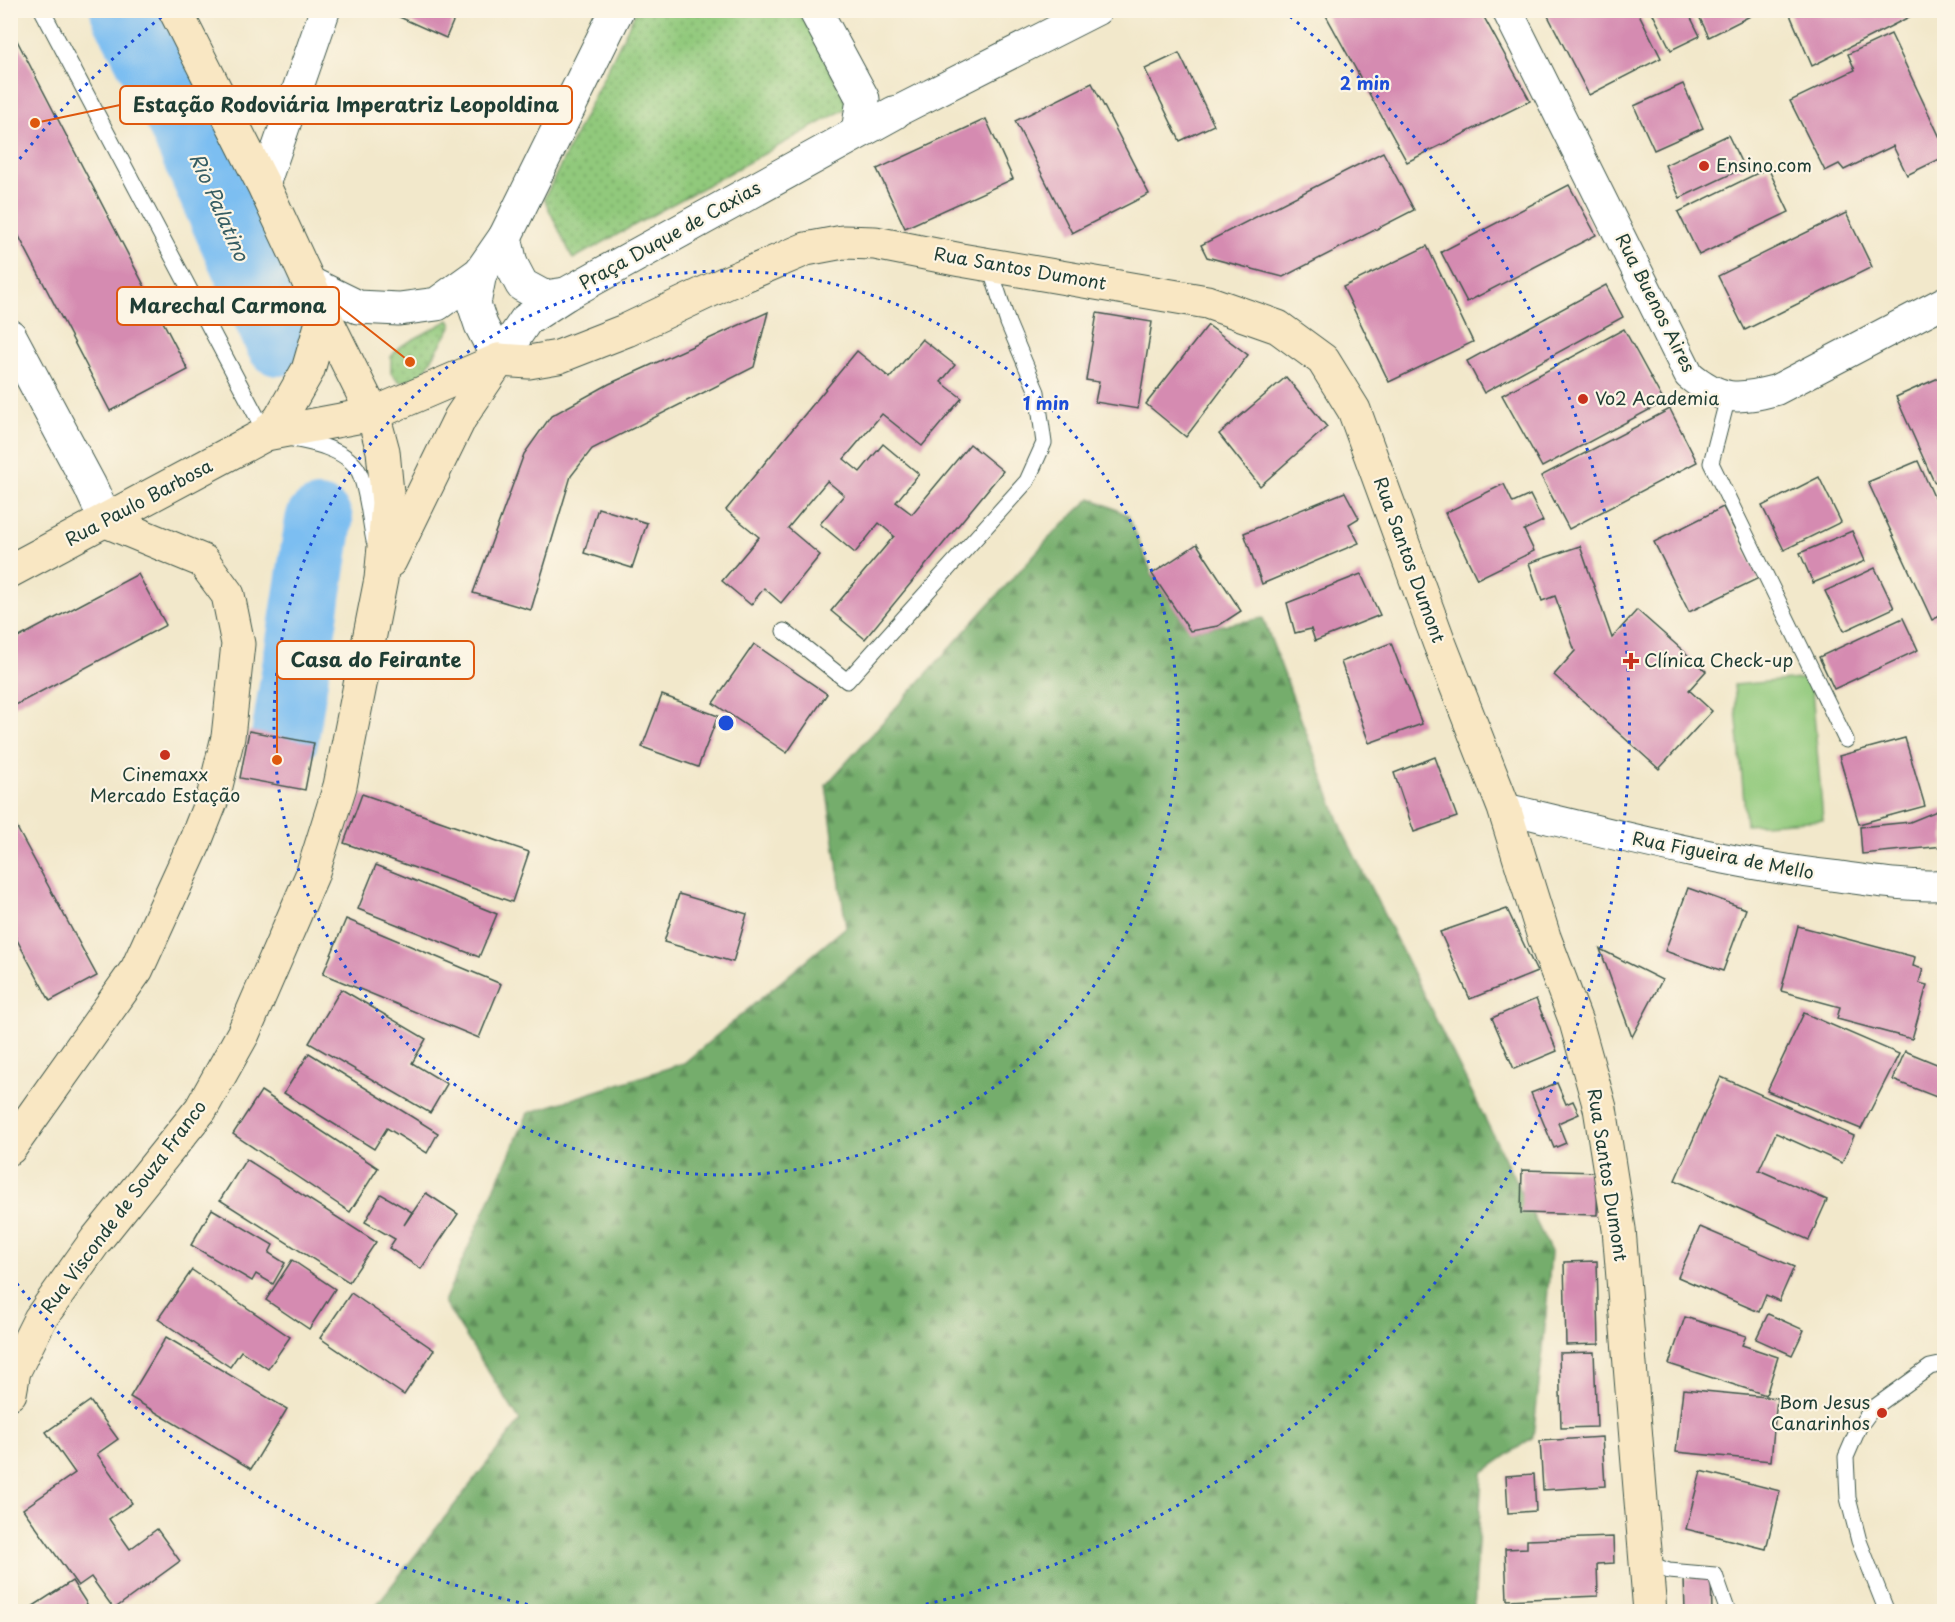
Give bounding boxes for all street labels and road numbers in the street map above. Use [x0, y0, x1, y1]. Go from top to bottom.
street label: Praça Duque de Caxias [573, 173, 765, 296]
street label: Rua Buenos Aires [1610, 228, 1703, 376]
street label: Rua Santos Dumont [932, 239, 1109, 296]
street label: Rua Paulo Barbosa [60, 451, 217, 552]
street label: Rua Santos Dumont [1368, 473, 1453, 646]
street label: Rua Figueira de Mello [1630, 824, 1816, 885]
street label: Rua Santos Dumont [1581, 1086, 1635, 1263]
street label: Rua Visconde de Souza Franco [34, 1094, 212, 1318]

